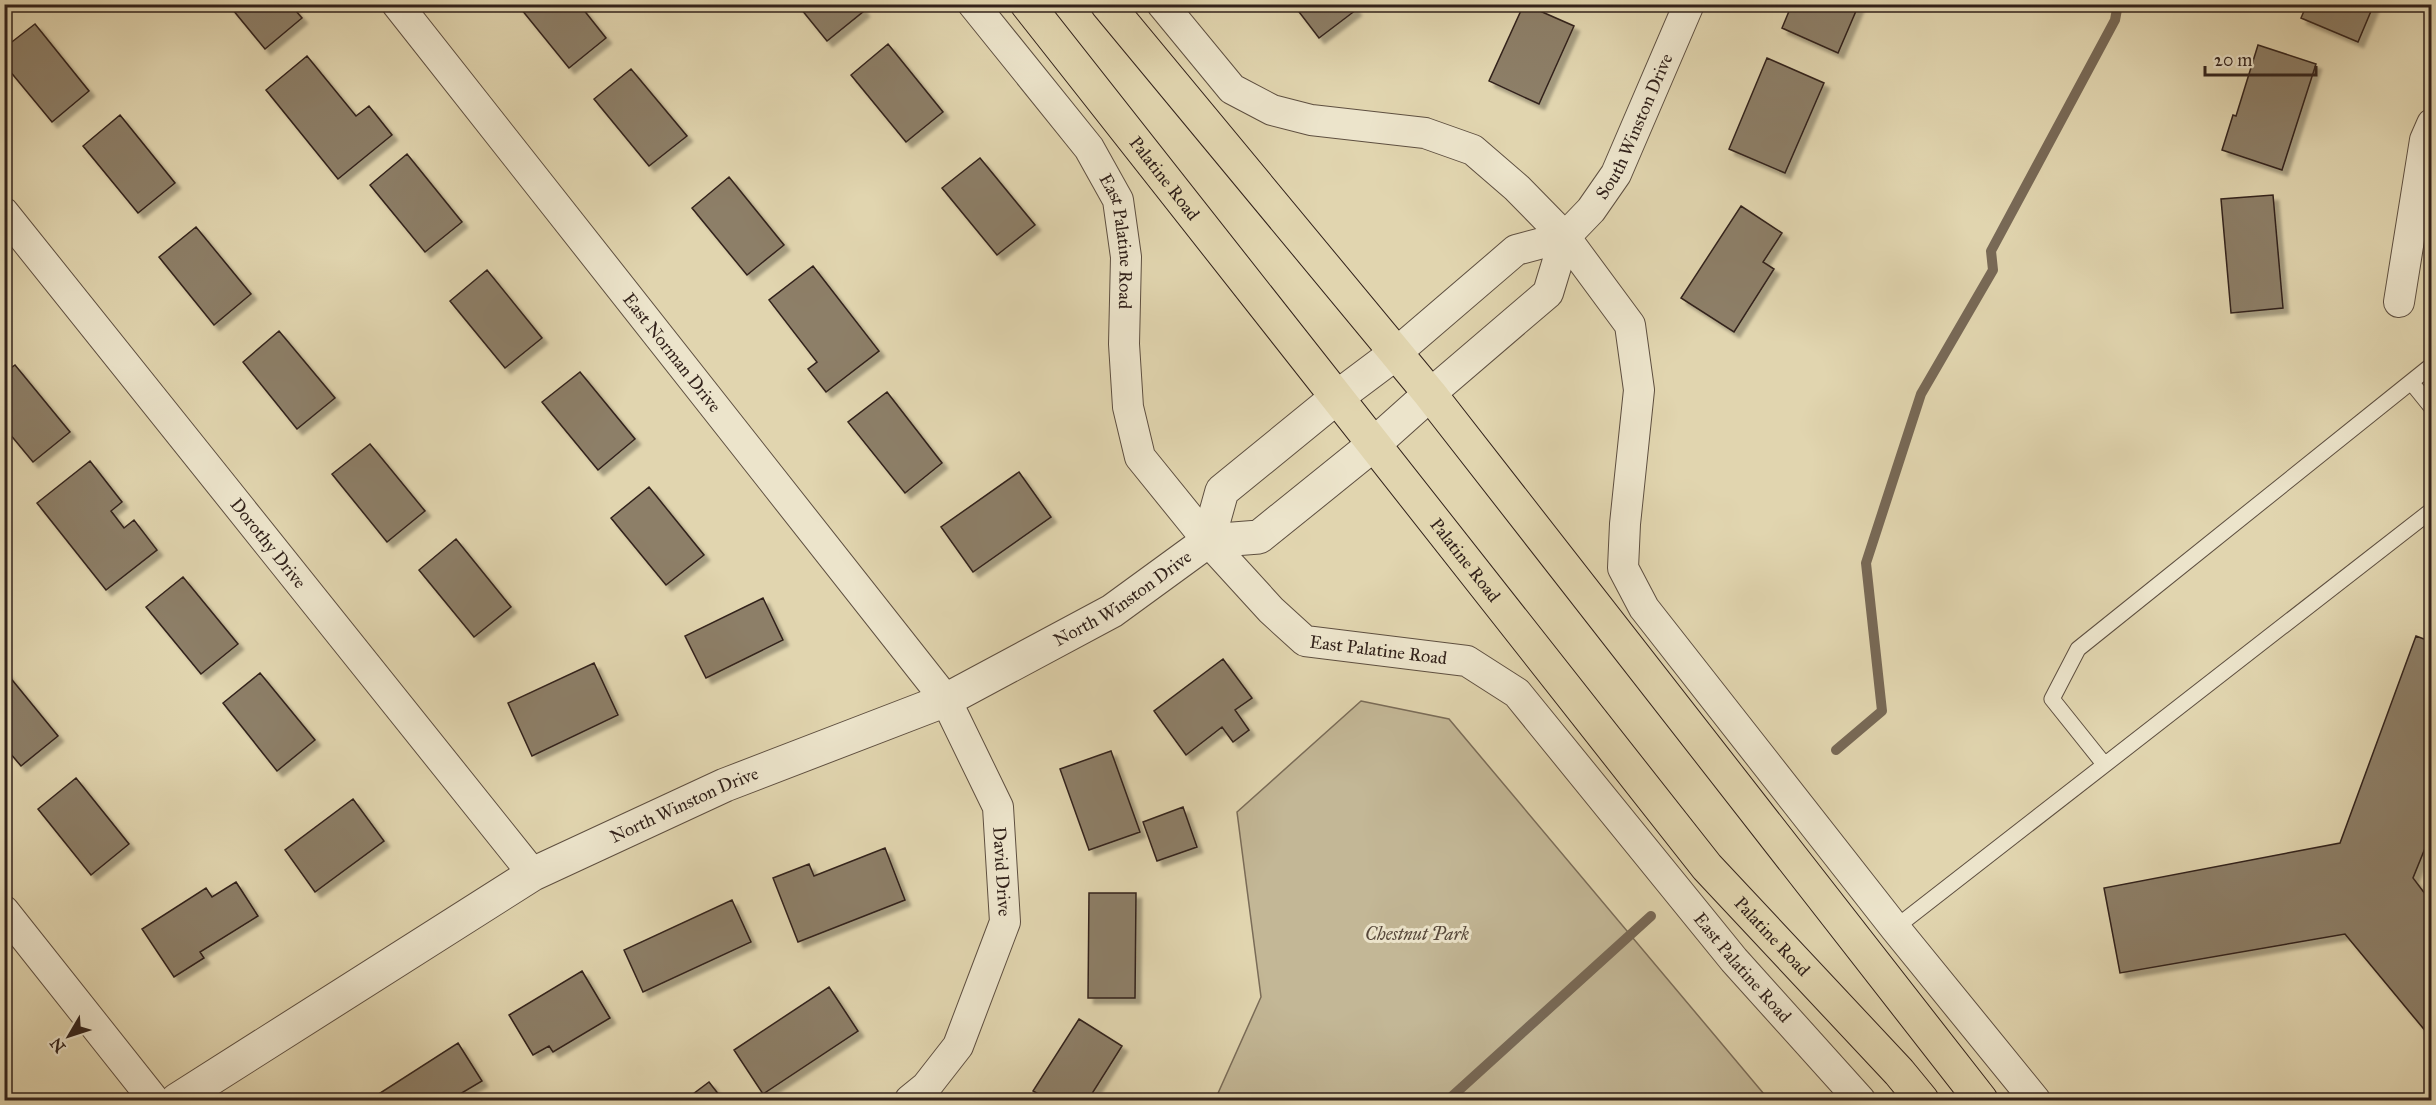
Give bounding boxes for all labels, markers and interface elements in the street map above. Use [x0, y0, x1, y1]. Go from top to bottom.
scale bar [2205, 39, 2316, 77]
text: 20 m [2214, 49, 2252, 71]
street label: South Winston Drive [1591, 50, 1677, 204]
street label: Palatine Road [1125, 132, 1204, 225]
street label: East Palatine Road [1094, 170, 1137, 309]
street label: East Norman Drive [618, 288, 726, 417]
street label: Dorothy Drive [226, 494, 311, 593]
street label: Palatine Road [1425, 514, 1505, 607]
street label: North Winston Drive [1050, 546, 1196, 651]
street label: East Palatine Road [1308, 631, 1448, 669]
street label: North Winston Drive [607, 762, 762, 848]
street label: David Drive [988, 826, 1016, 917]
street label: Palatine Road [1730, 892, 1815, 981]
street label: East Palatine Road [1689, 908, 1796, 1027]
park label: Chestnut Park [1365, 923, 1469, 945]
north arrow [39, 1006, 99, 1066]
text: N [46, 1034, 69, 1056]

